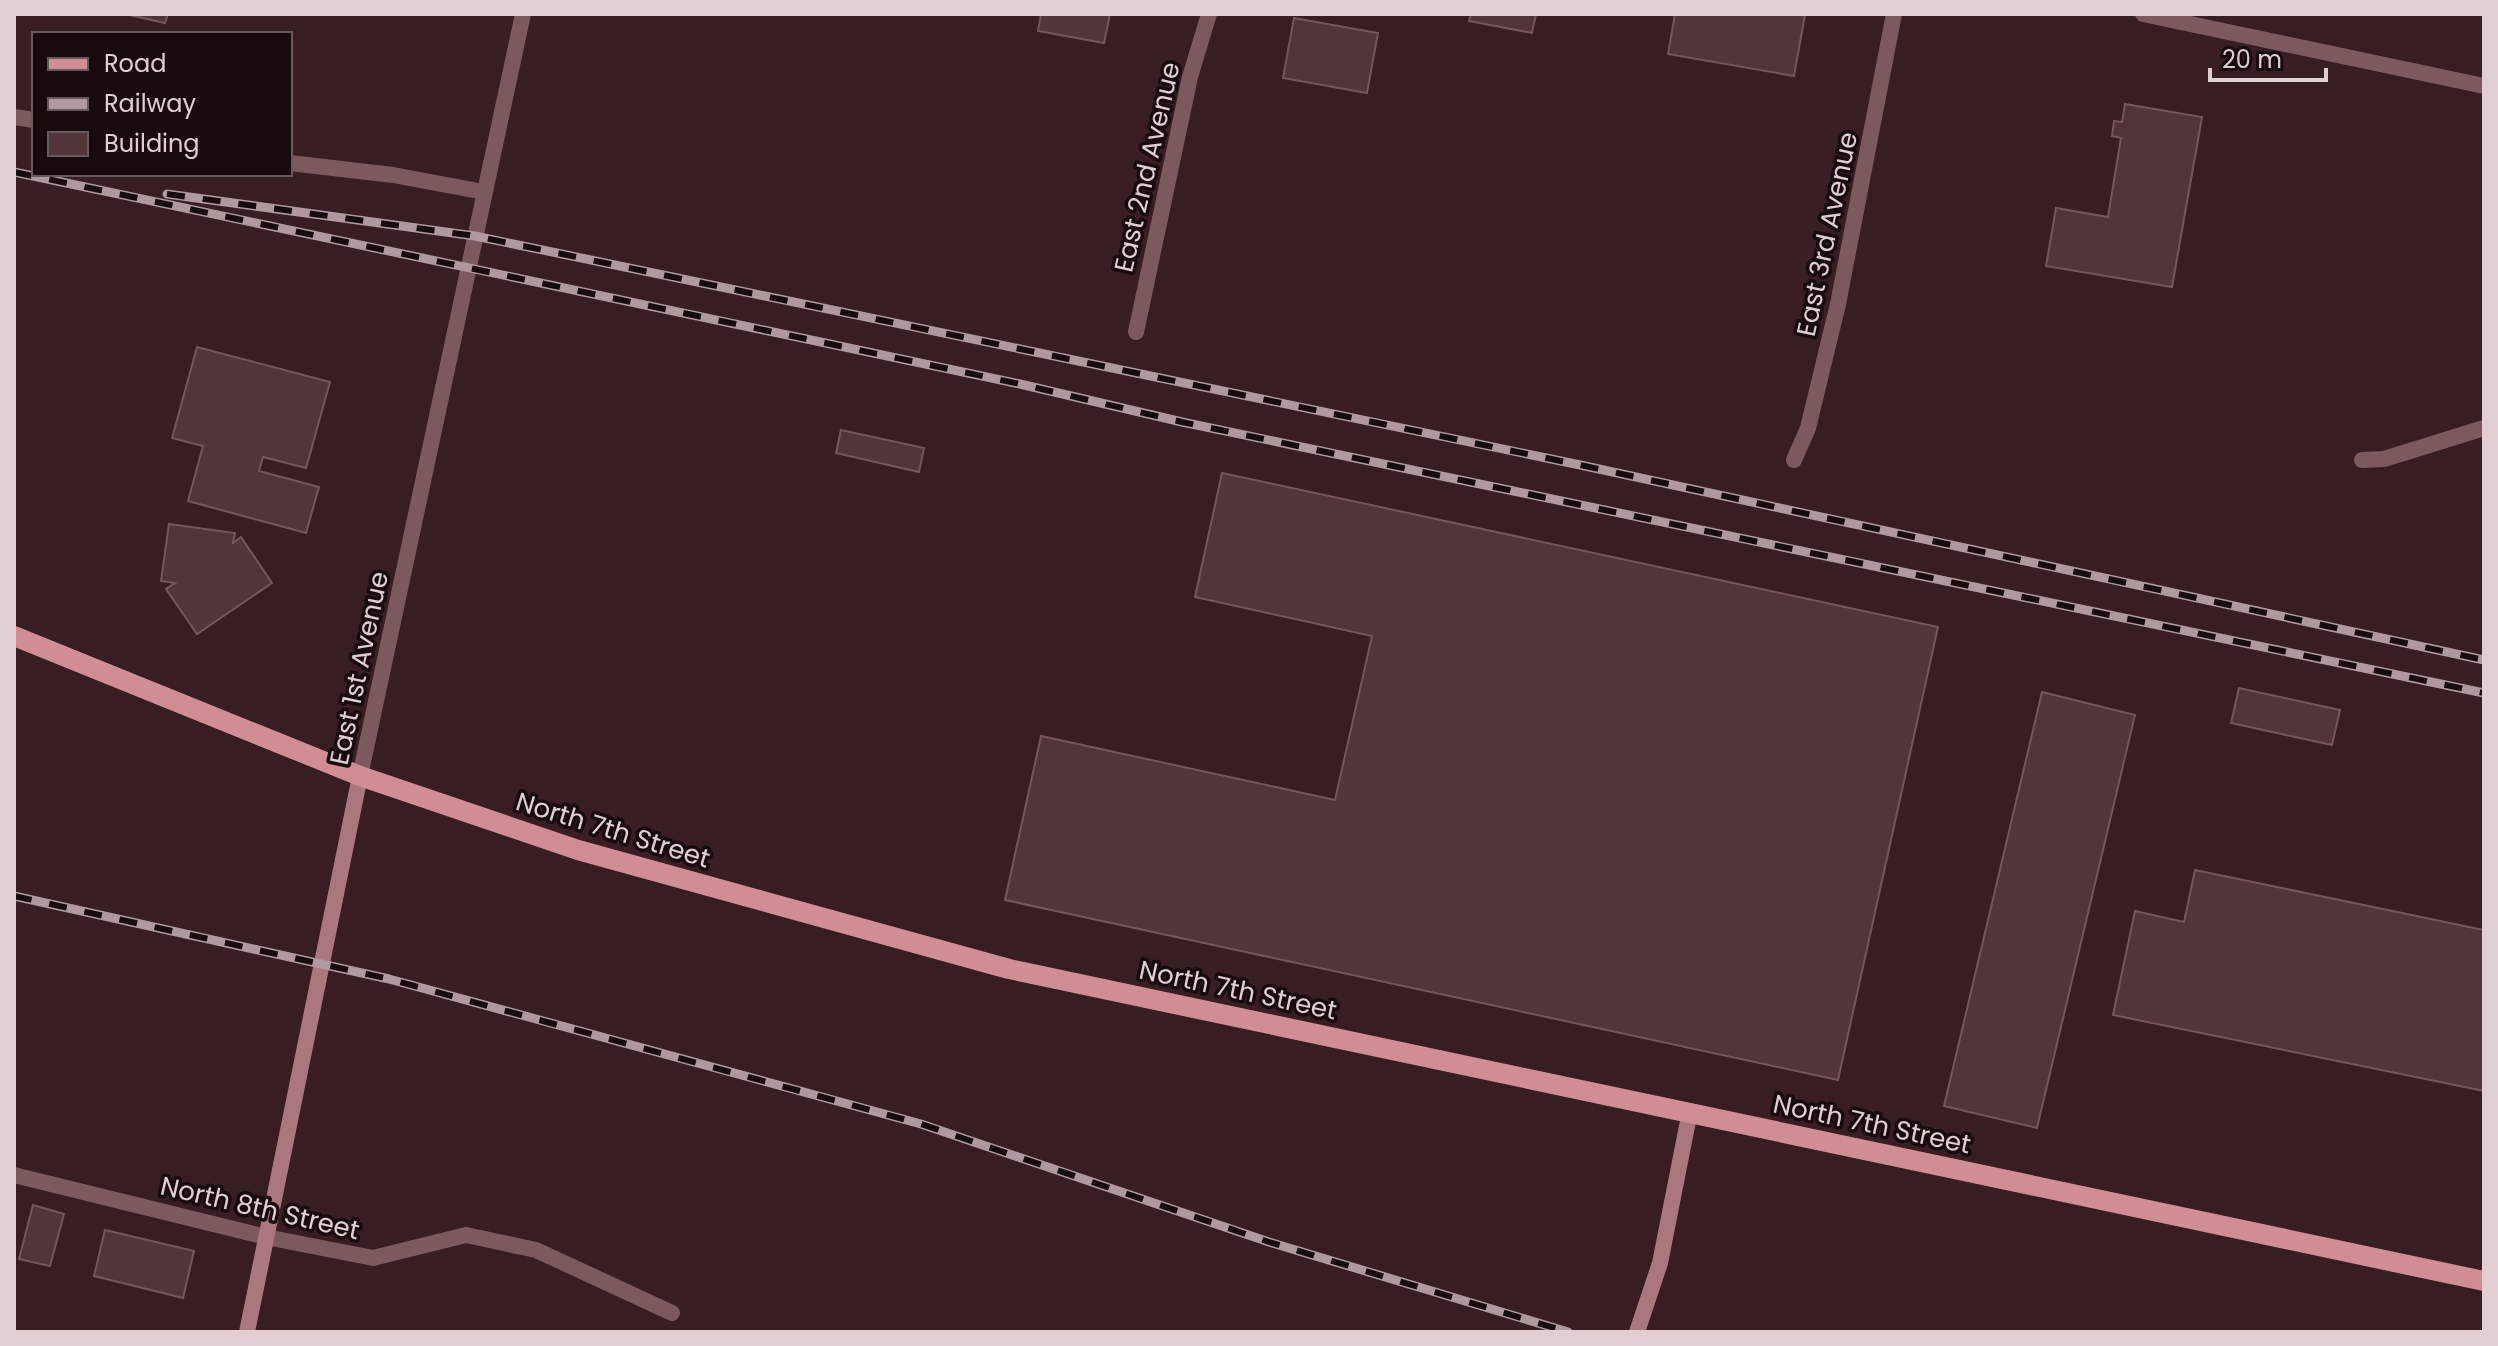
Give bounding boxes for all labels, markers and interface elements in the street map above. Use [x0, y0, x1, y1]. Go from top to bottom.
legend [32, 32, 292, 176]
scale bar [2210, 32, 2326, 82]
text: 20 m [2222, 43, 2282, 76]
text: Road [104, 47, 166, 80]
street label: East 2nd Avenue [1105, 58, 1189, 276]
text: Railway [104, 87, 197, 120]
text: Building [104, 127, 200, 160]
street label: East 3rd Avenue [1788, 128, 1866, 340]
street label: East 1st Avenue [321, 568, 397, 768]
street label: North 7th Street [512, 783, 714, 877]
street label: North 7th Street [1136, 951, 1340, 1029]
street label: North 7th Street [1770, 1085, 1974, 1163]
street label: North 8th Street [157, 1168, 363, 1248]

